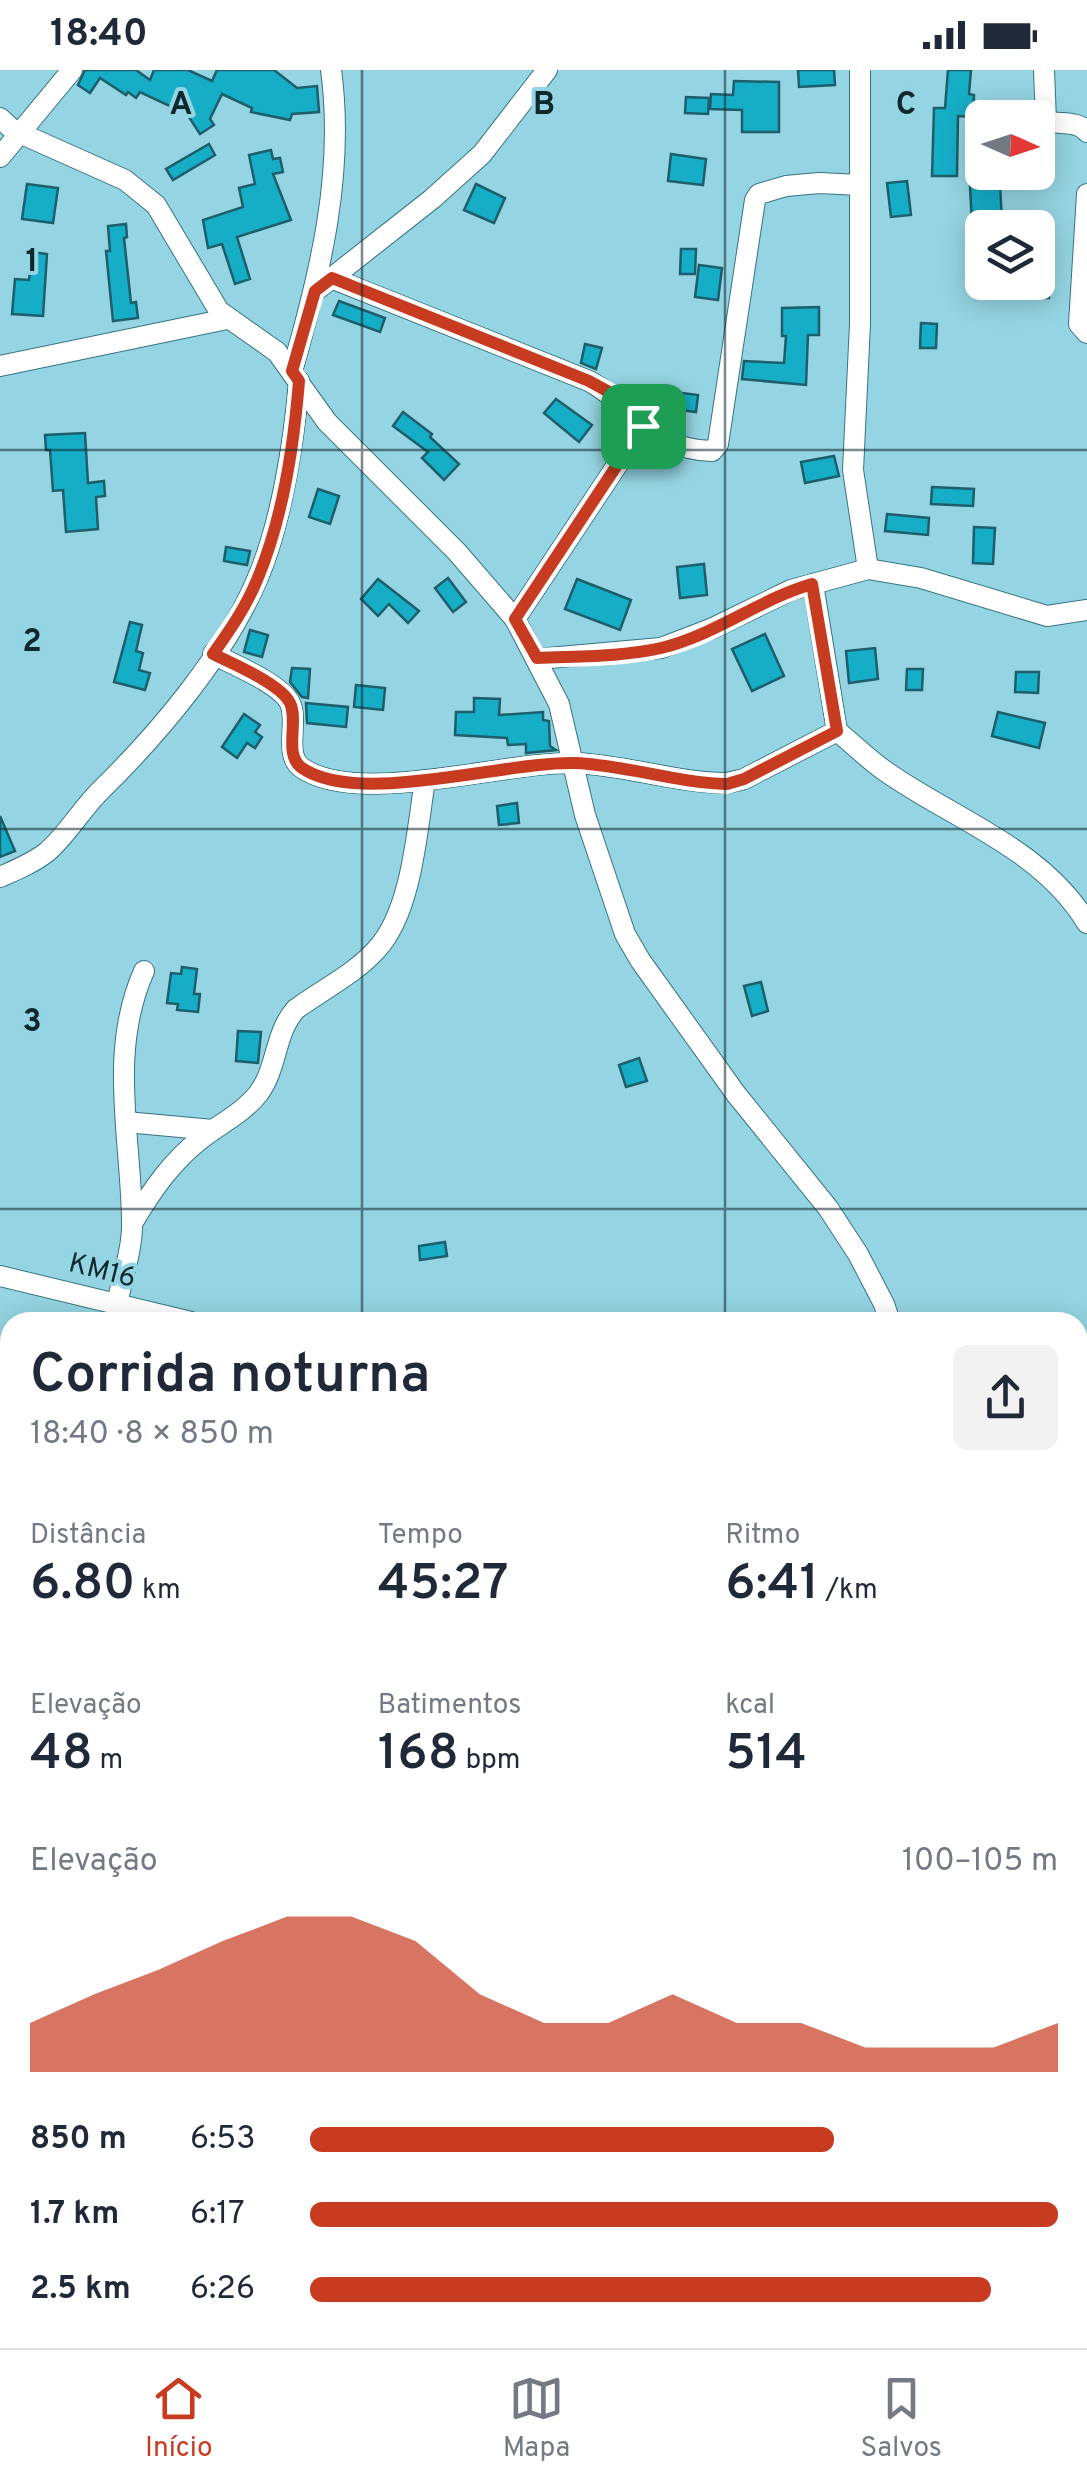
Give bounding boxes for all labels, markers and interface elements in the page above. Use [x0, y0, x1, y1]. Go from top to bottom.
text: 18:40 [50, 11, 148, 60]
text: A [170, 86, 192, 126]
text: B [533, 86, 555, 126]
text: C [896, 86, 916, 126]
north arrow [965, 100, 1055, 190]
map controls [965, 100, 1055, 300]
button: layers [965, 210, 1055, 300]
text: 1 [26, 243, 38, 283]
pin [601, 384, 686, 469]
icon: arrive [616, 399, 671, 454]
text: 2 [22, 623, 42, 663]
text: 3 [22, 1003, 42, 1043]
street label: KM16 [65, 1246, 139, 1298]
text: Corrida noturna [30, 1342, 430, 1412]
button: share [953, 1345, 1058, 1450]
text: 18:40 · 8 × 850 m [30, 1415, 274, 1455]
text: Distância [30, 1518, 146, 1554]
text: Tempo [378, 1518, 463, 1554]
text: Ritmo [725, 1518, 800, 1554]
text: 6.80 [30, 1554, 135, 1617]
text: 45:27 [378, 1554, 509, 1617]
text: 6:41 [725, 1554, 819, 1617]
text: km [135, 1573, 181, 1609]
text: /km [819, 1573, 878, 1609]
text: Elevação [30, 1688, 142, 1724]
text: Batimentos [378, 1688, 521, 1724]
text: kcal [725, 1688, 775, 1724]
text: 48 [30, 1724, 93, 1787]
text: 168 [378, 1724, 459, 1787]
text: 514 [725, 1724, 807, 1787]
text: m [93, 1743, 123, 1779]
text: bpm [459, 1743, 520, 1779]
text: Elevação [30, 1842, 158, 1882]
text: 100–105 m [902, 1842, 1058, 1882]
text: 850 m [30, 2120, 127, 2160]
text: 6:53 [190, 2120, 255, 2160]
text: 1.7 km [30, 2195, 119, 2235]
text: 6:17 [190, 2195, 245, 2235]
text: 2.5 km [30, 2270, 131, 2310]
text: 6:26 [190, 2270, 255, 2310]
tab: Início [145, 2371, 213, 2467]
tab: Mapa [503, 2371, 570, 2467]
tab: Salvos [860, 2371, 942, 2467]

